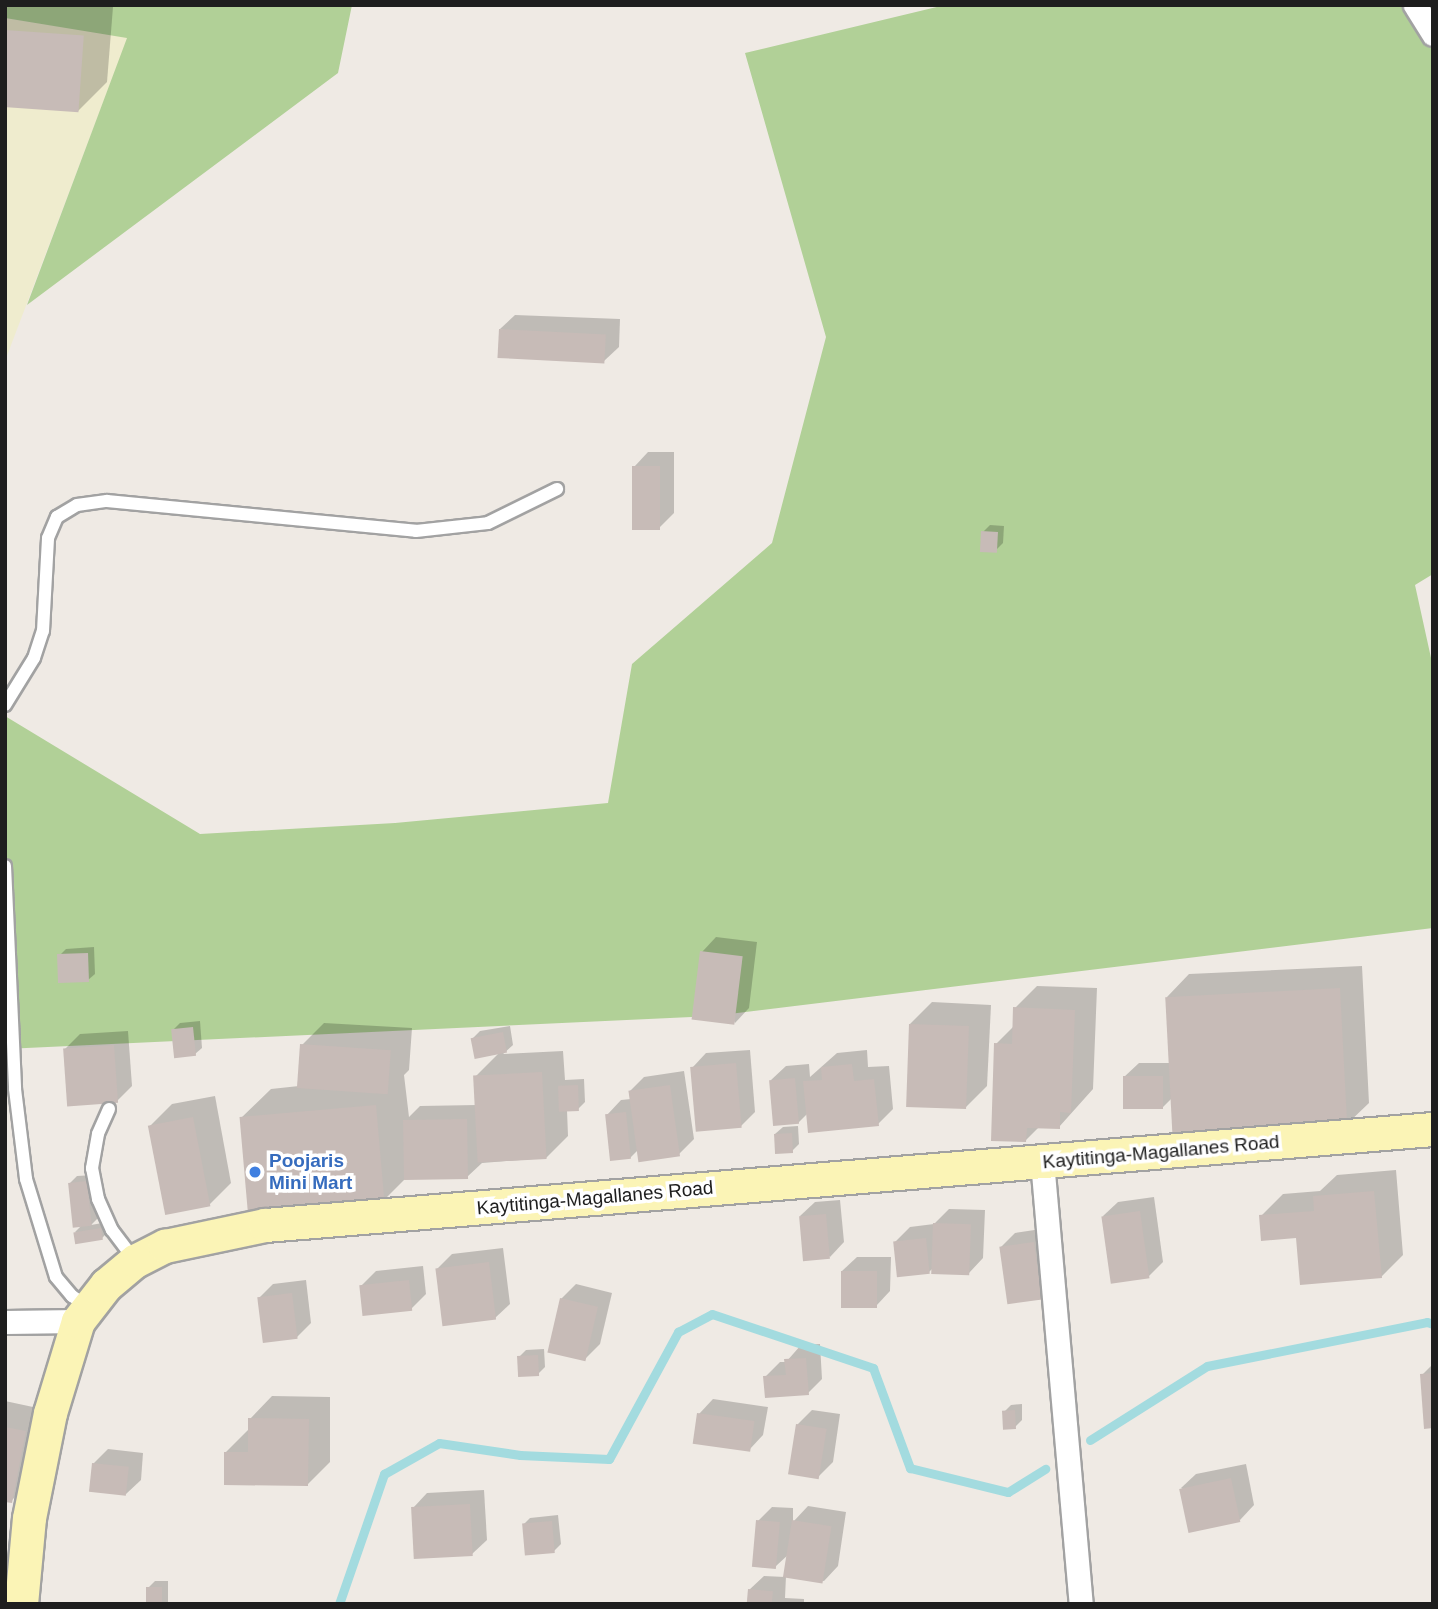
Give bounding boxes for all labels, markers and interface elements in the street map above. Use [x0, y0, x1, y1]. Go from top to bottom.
street label: Kaytitinga-Magallanes Road [1042, 1130, 1280, 1174]
place label: Poojaris Mini Mart [269, 1150, 352, 1194]
marker: Poojaris Mini Mart [247, 1164, 263, 1180]
street label: Kaytitinga-Magallanes Road [476, 1176, 714, 1220]

